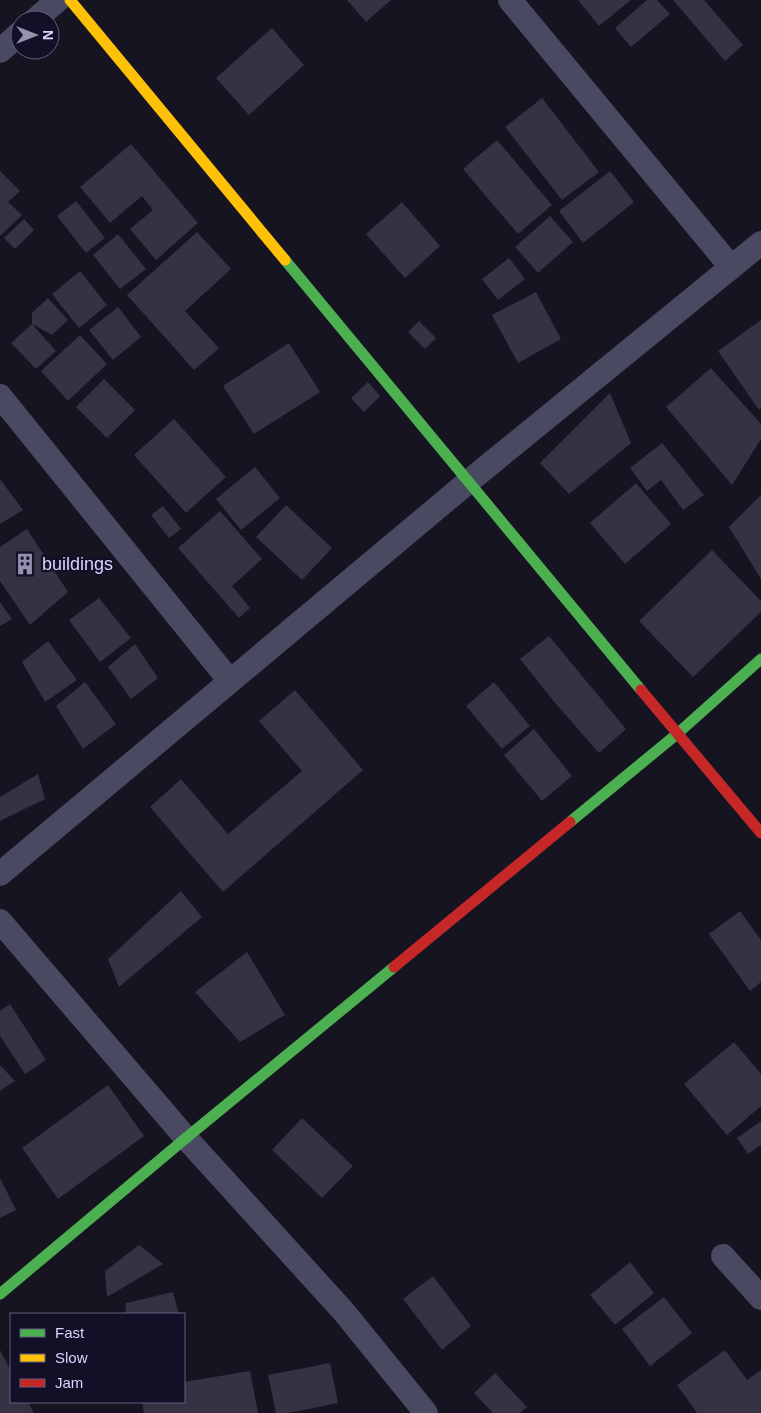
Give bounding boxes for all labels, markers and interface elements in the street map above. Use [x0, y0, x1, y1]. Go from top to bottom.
north arrow [10, 10, 60, 60]
text: N [40, 30, 56, 40]
building icon: buildings [12, 551, 38, 577]
place label: buildings [42, 554, 113, 574]
legend [10, 1313, 185, 1403]
text: Fast [55, 1324, 85, 1341]
text: Slow [55, 1349, 88, 1366]
text: Jam [55, 1374, 83, 1391]

